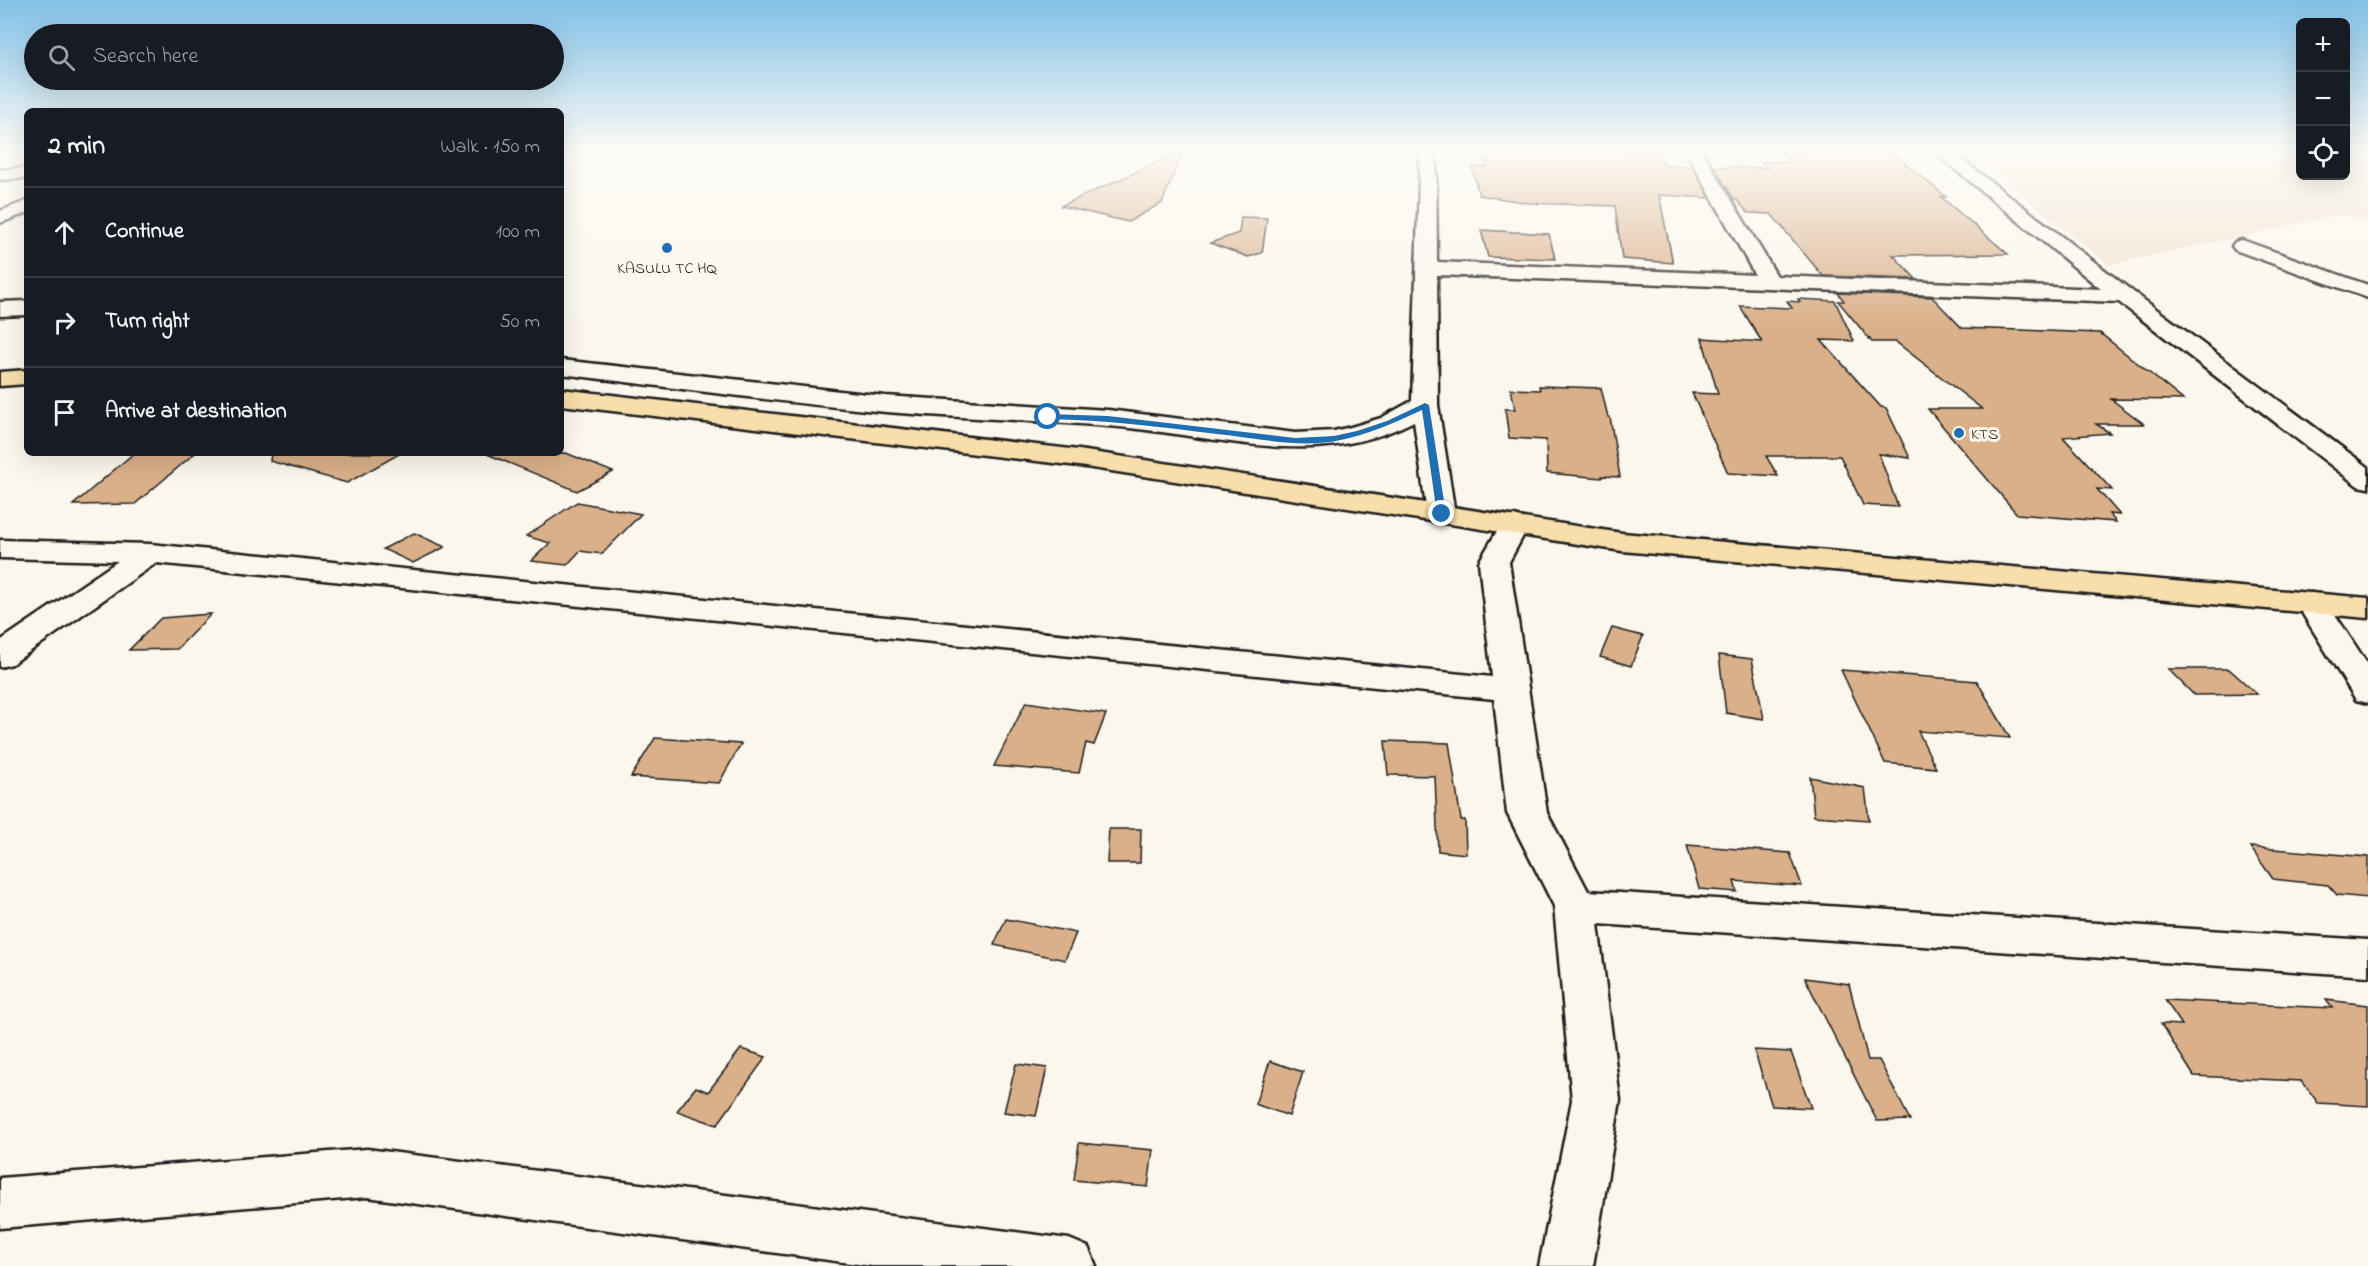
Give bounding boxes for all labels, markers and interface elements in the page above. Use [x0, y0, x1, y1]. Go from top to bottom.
map controls [2296, 18, 2350, 180]
button: + [2296, 18, 2350, 72]
search box [24, 24, 564, 90]
icon: search [45, 41, 78, 74]
text: Search here [93, 41, 198, 73]
button: − [2296, 72, 2350, 126]
button: locate [2296, 126, 2350, 180]
text: 2 min [48, 128, 105, 166]
text: Walk · 150 m [440, 133, 540, 162]
icon: ahead [48, 216, 81, 249]
text: Continue [105, 216, 184, 248]
text: 100 m [496, 218, 540, 247]
marker: KASULU TC HQ [660, 241, 674, 255]
place label: KASULU TC HQ [617, 257, 717, 281]
icon: right [48, 306, 81, 339]
text: Turn right [105, 306, 190, 338]
text: 50 m [499, 308, 540, 337]
icon: arrive [48, 396, 81, 429]
text: Arrive at destination [105, 396, 287, 428]
route start [1034, 403, 1060, 429]
place label: KTS [1971, 423, 1998, 447]
marker: KTS [1952, 426, 1966, 440]
route end [1428, 500, 1454, 526]

